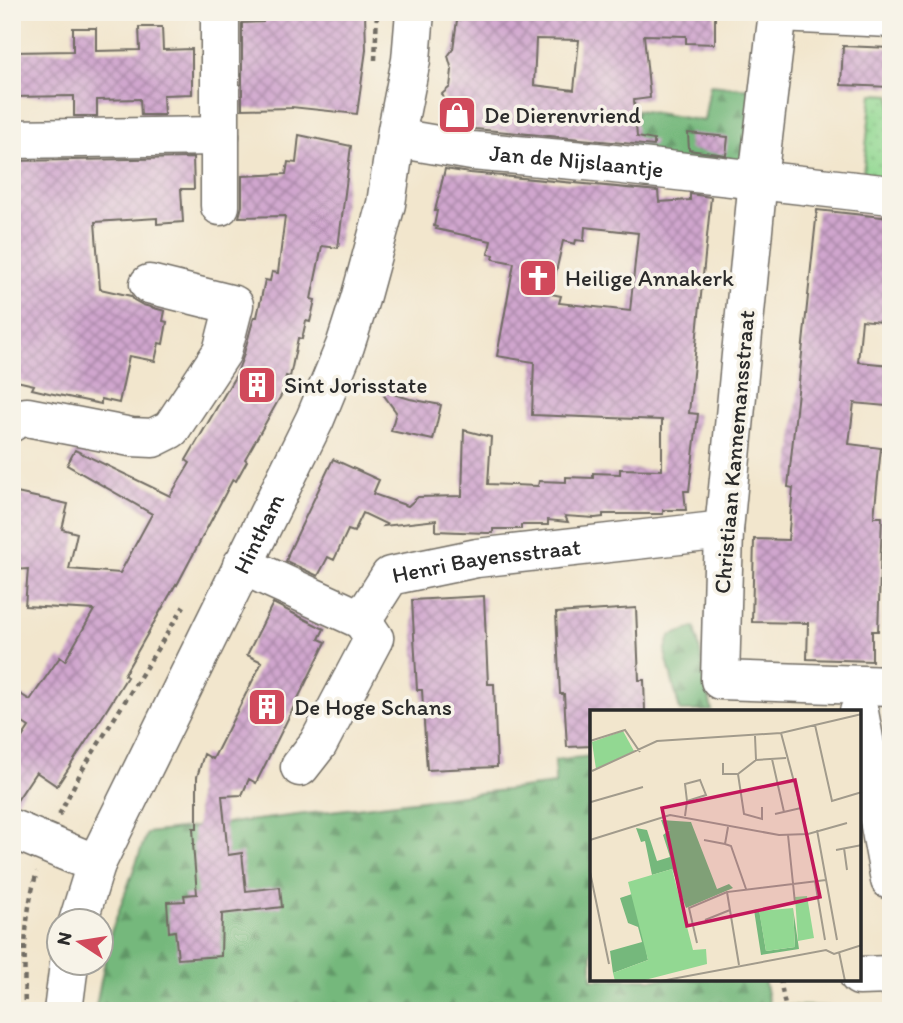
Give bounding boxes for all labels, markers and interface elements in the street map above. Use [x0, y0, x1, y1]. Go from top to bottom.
shop icon: De Dierenvriend [436, 94, 478, 136]
place label: De Dierenvriend [484, 101, 641, 129]
street label: Jan de Nijslaantje [488, 139, 665, 183]
church icon: Heilige Annakerk [517, 257, 559, 299]
place label: Heilige Annakerk [565, 264, 734, 292]
street label: Christiaan Kannemansstraat [708, 309, 760, 595]
building icon: Sint Jorisstate [236, 364, 278, 406]
place label: Sint Jorisstate [284, 371, 427, 399]
street label: Hintham [227, 489, 290, 578]
street label: Henri Bayensstraat [390, 532, 583, 589]
building icon: De Hoge Schans [246, 686, 288, 728]
place label: De Hoge Schans [294, 693, 452, 721]
inset map [590, 710, 861, 981]
north arrow [46, 908, 116, 978]
text: N [51, 930, 76, 947]

